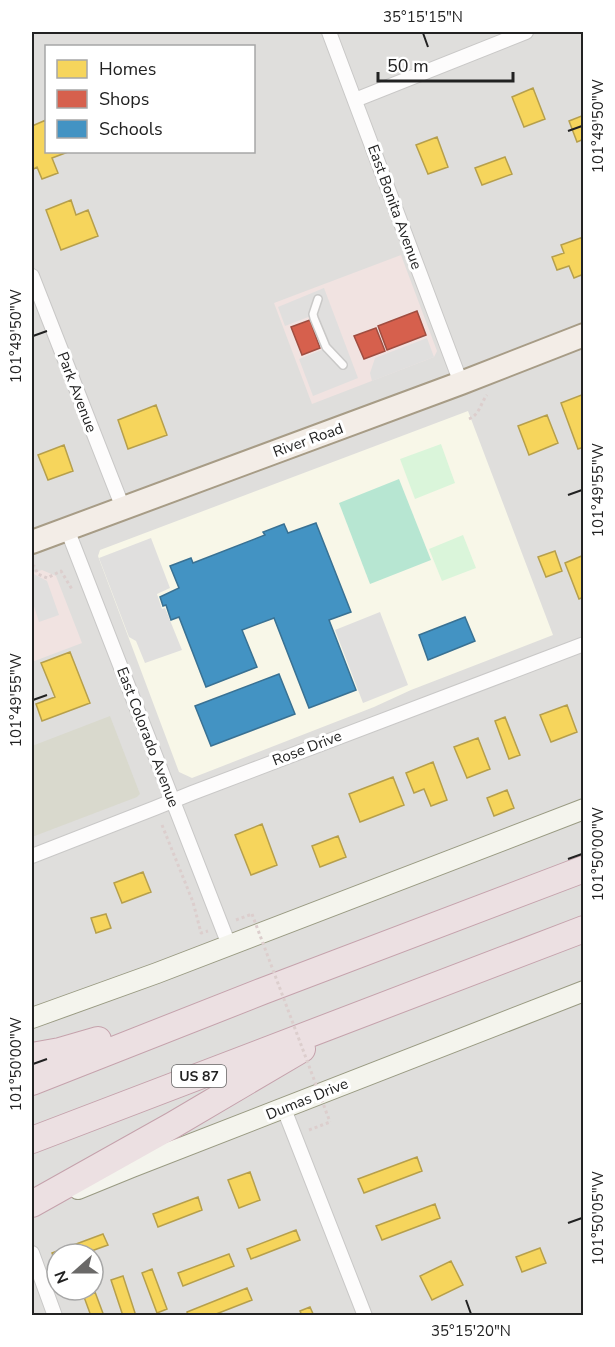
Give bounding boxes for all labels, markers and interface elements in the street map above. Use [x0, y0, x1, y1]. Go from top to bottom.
text: 35°15'15"N [383, 7, 463, 27]
legend [45, 45, 255, 153]
scale bar [378, 45, 513, 83]
text: 50 m [387, 54, 429, 78]
text: Homes [99, 57, 156, 81]
text: 101°49'50"W [588, 78, 608, 173]
text: Shops [99, 87, 149, 111]
text: Schools [99, 117, 163, 141]
street label: East Bonita Avenue [363, 142, 427, 272]
text: 101°49'50"W [6, 288, 26, 383]
street label: Park Avenue [52, 349, 102, 435]
street label: River Road [270, 418, 346, 462]
text: 101°49'55"W [588, 442, 608, 537]
text: 101°49'55"W [6, 652, 26, 747]
street label: East Colorado Avenue [112, 664, 184, 810]
street label: Rose Drive [269, 726, 345, 770]
text: 101°50'00"W [588, 806, 608, 901]
text: 101°50'00"W [6, 1016, 26, 1111]
road number: US 87 [172, 1065, 226, 1087]
street label: Dumas Drive [263, 1073, 351, 1125]
text: 101°50'05"W [588, 1170, 608, 1265]
north arrow [45, 1242, 105, 1302]
text: N [50, 1267, 74, 1287]
text: 35°15'20"N [431, 1321, 511, 1341]

